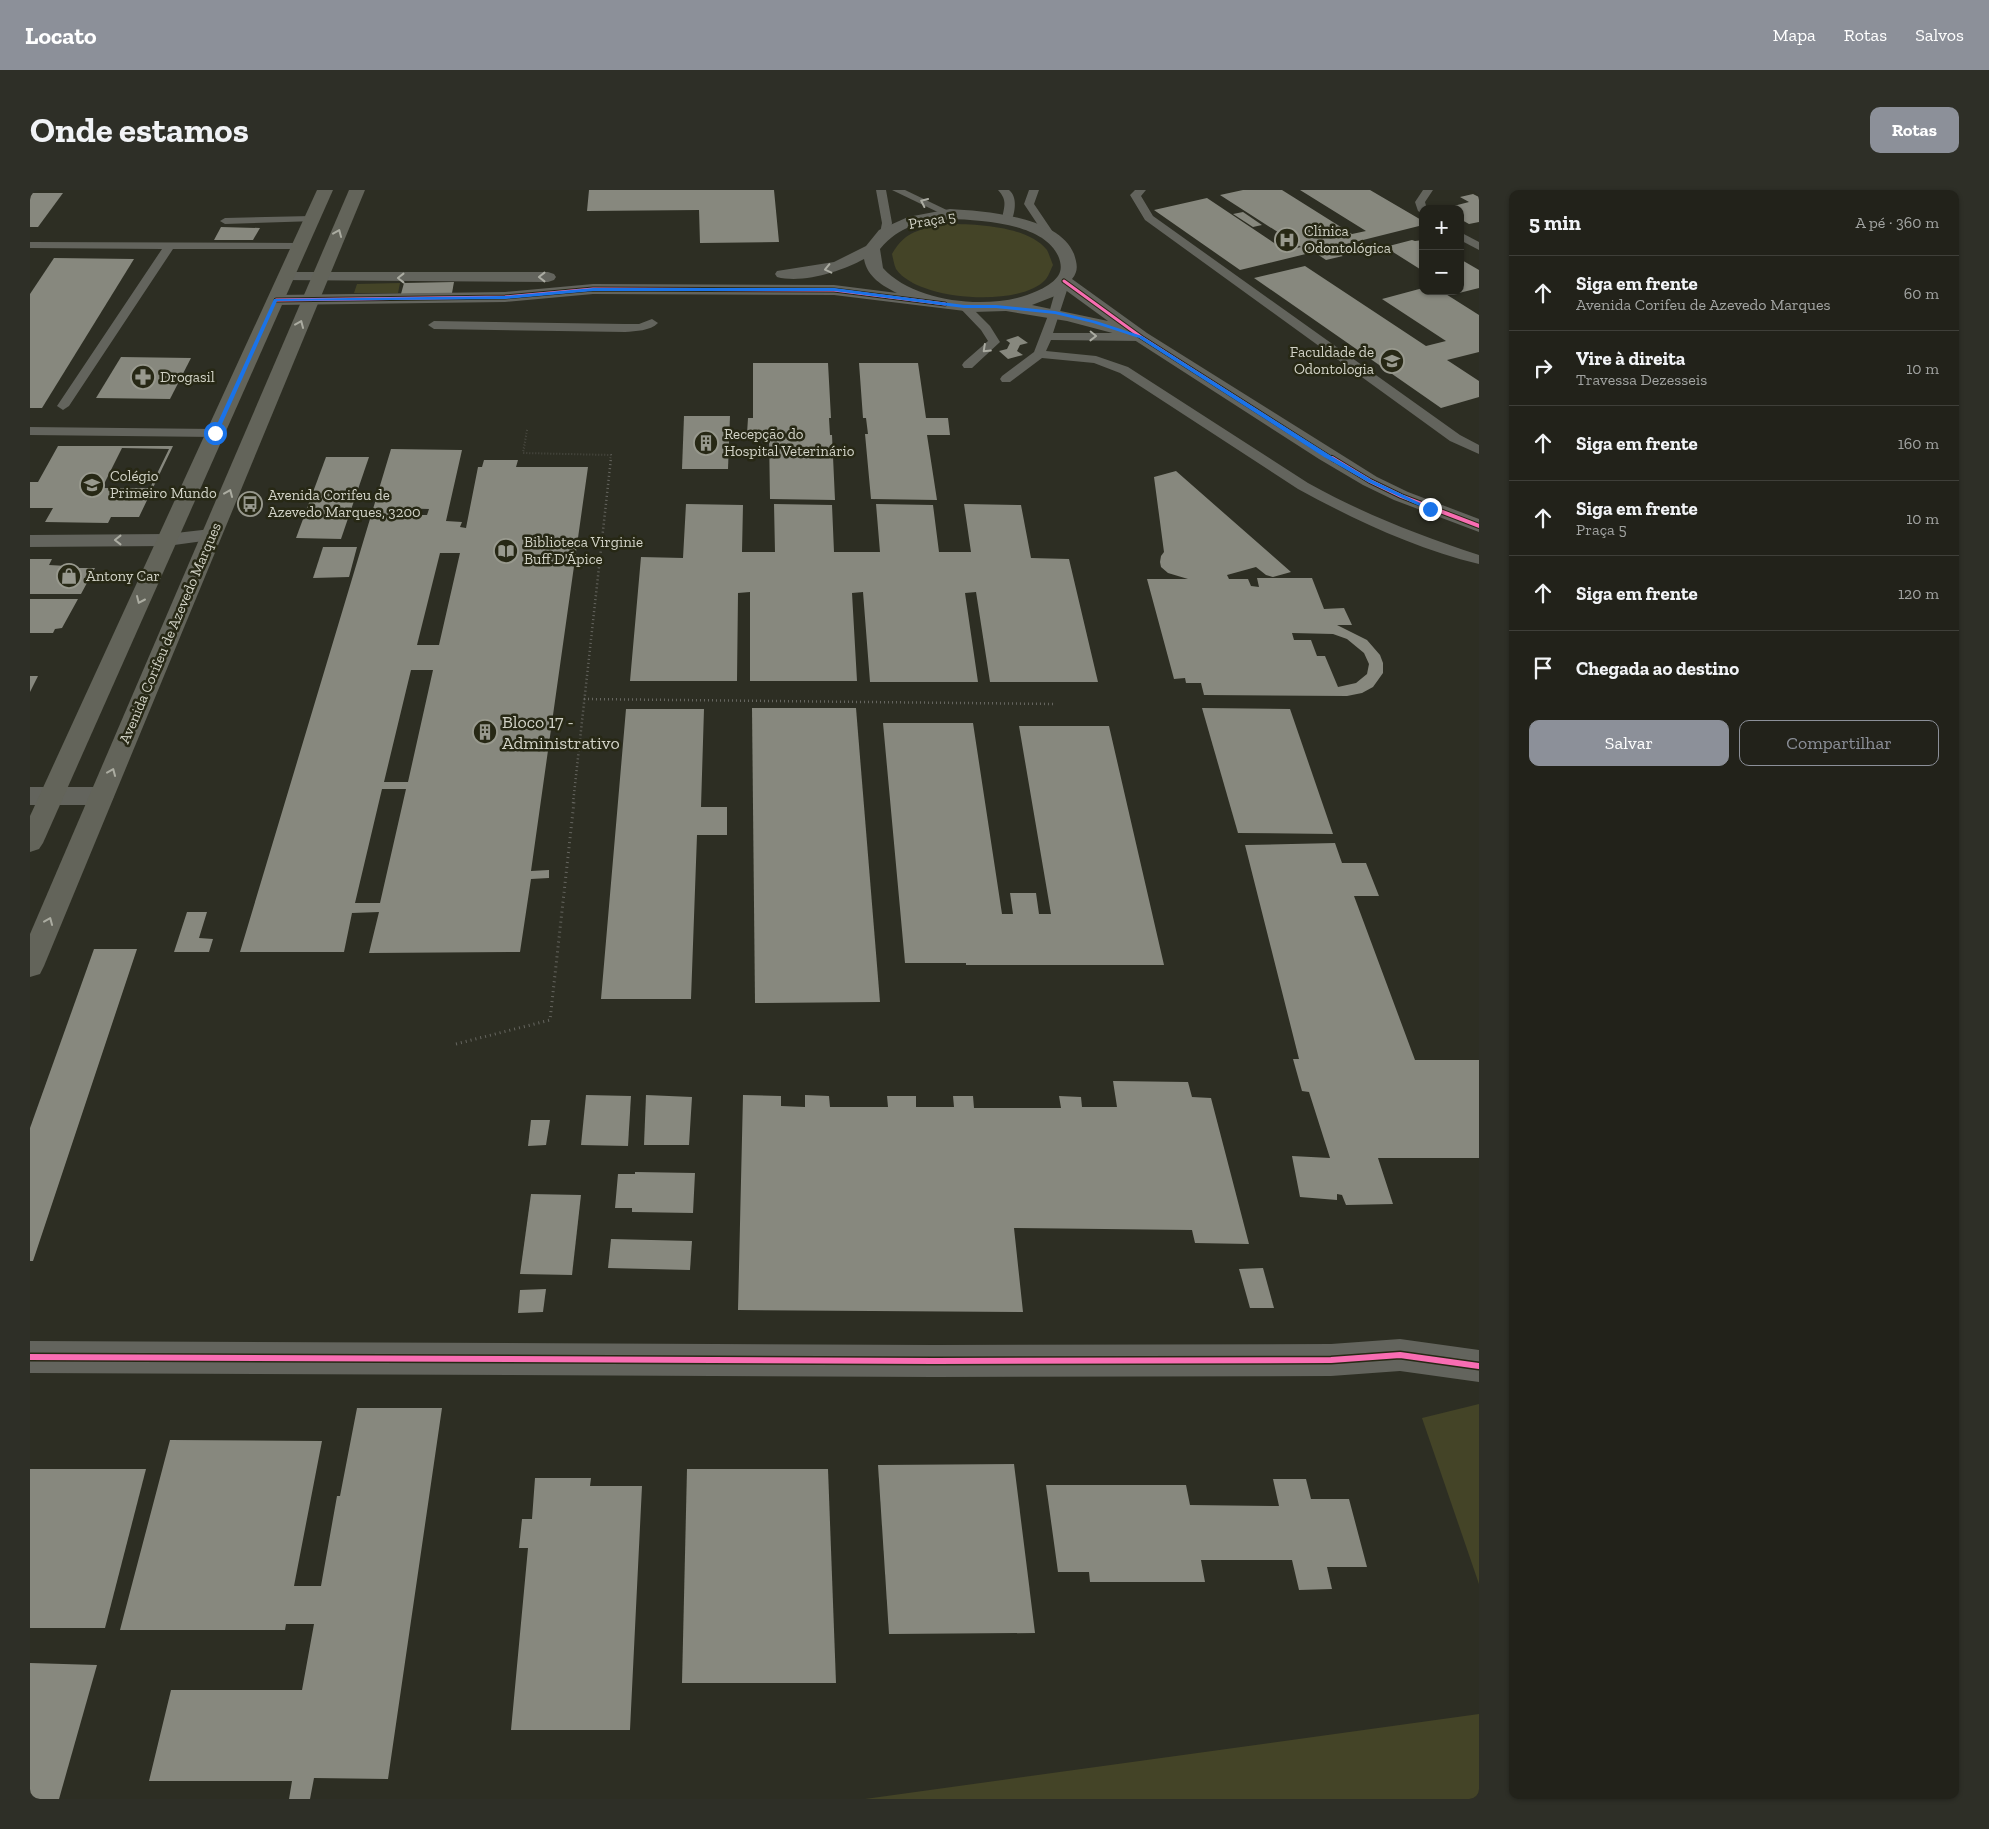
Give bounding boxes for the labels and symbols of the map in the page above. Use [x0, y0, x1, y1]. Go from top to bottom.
one-way arrow [920, 198, 929, 209]
street label: Praça 5 [907, 207, 957, 233]
place label: Clínica Odontológica [1304, 222, 1391, 257]
hospital icon: Clínica Odontológica [1274, 227, 1300, 253]
one-way arrow [332, 229, 343, 238]
one-way arrow [823, 263, 832, 274]
one-way arrow [537, 272, 545, 282]
one-way arrow [397, 273, 404, 283]
one-way arrow [294, 320, 305, 329]
one-way arrow [1090, 331, 1097, 341]
one-way arrow [982, 343, 991, 352]
place label: Faculdade de Odontologia [1290, 343, 1374, 378]
school or university icon: Faculdade de Odontologia [1379, 348, 1405, 374]
pharmacy icon: Drogasil [130, 364, 156, 390]
place label: Drogasil [160, 368, 215, 386]
route start [204, 422, 227, 445]
place label: Recepção do Hospital Veterinário [724, 425, 855, 460]
building icon: Recepção do Hospital Veterinário [693, 430, 719, 456]
place label: Colégio Primeiro Mundo [110, 467, 217, 502]
school or university icon: Colégio Primeiro Mundo [79, 472, 105, 498]
place label: Avenida Corifeu de Azevedo Marques, 3200 [268, 486, 421, 521]
one-way arrow [223, 489, 234, 498]
bus stop icon: Avenida Corifeu de Azevedo Marques, 3200 [237, 491, 263, 517]
route end [1419, 498, 1442, 521]
street label: Avenida Corifeu de Azevedo Marques [115, 520, 225, 746]
place label: Biblioteca Virginie Buff D'Ápice [524, 533, 643, 568]
one-way arrow [114, 535, 122, 545]
library icon: Biblioteca Virginie Buff D'Ápice [493, 538, 519, 564]
shop icon: Antony Car [56, 563, 82, 589]
place label: Antony Car [86, 567, 160, 585]
one-way arrow [135, 595, 146, 604]
place label: Bloco 17 - Administrativo [502, 711, 620, 754]
building icon: Bloco 17 - Administrativo [472, 719, 498, 745]
one-way arrow [106, 768, 116, 776]
one-way arrow [42, 917, 53, 926]

